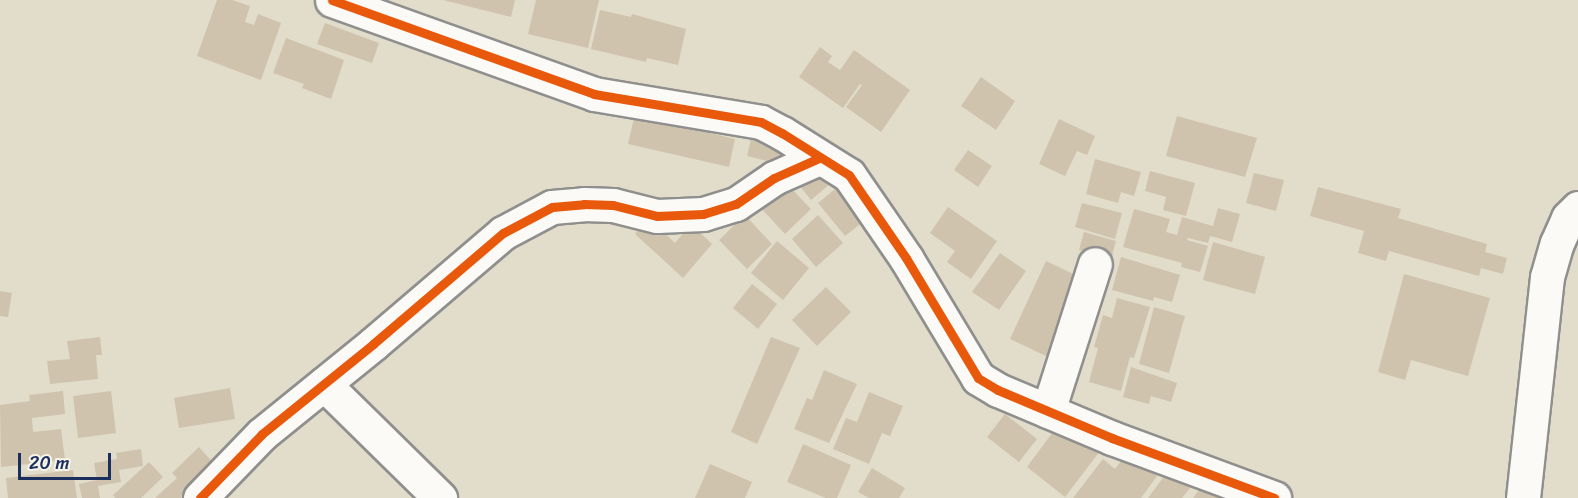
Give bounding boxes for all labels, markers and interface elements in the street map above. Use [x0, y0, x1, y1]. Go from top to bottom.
scale bar [21, 441, 114, 479]
text: 20 m [29, 447, 69, 479]

